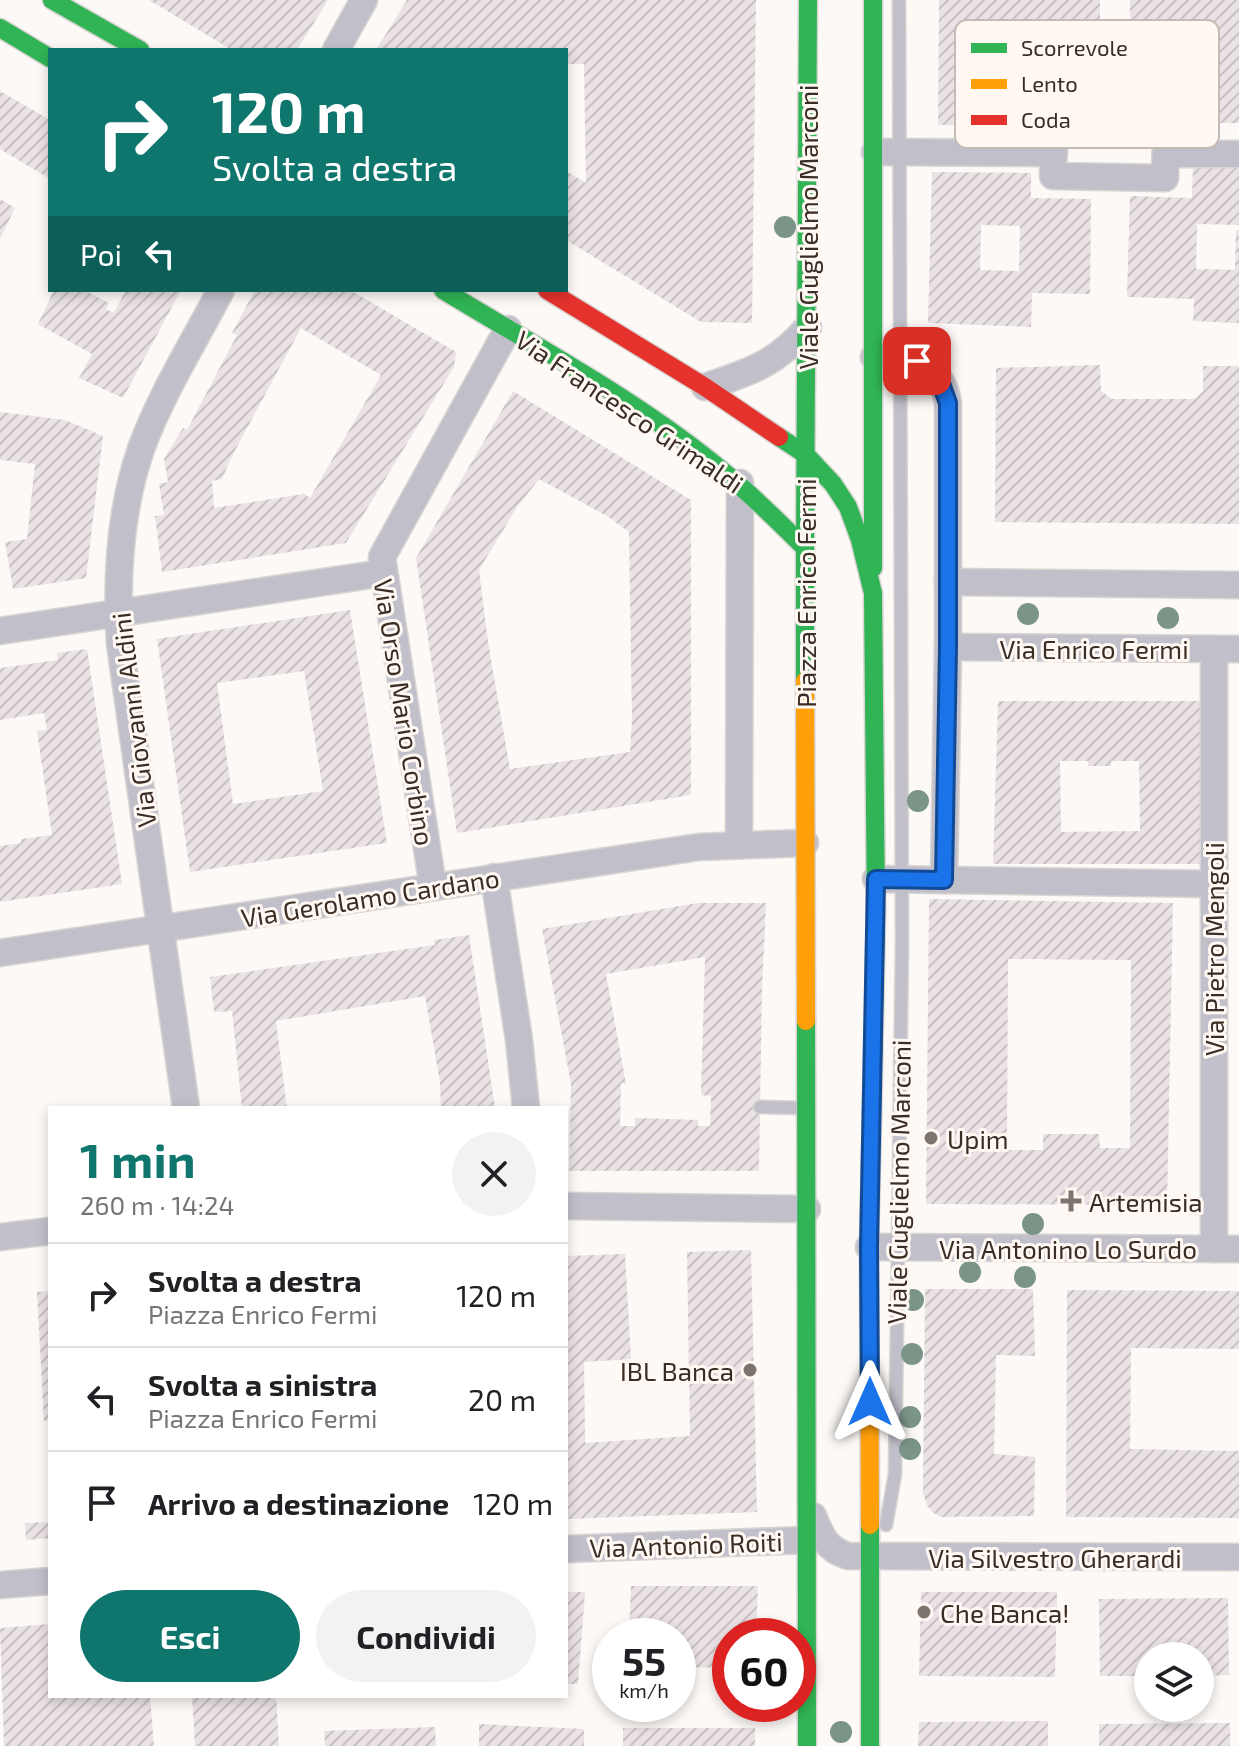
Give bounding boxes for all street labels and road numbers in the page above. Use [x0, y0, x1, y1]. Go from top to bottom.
street label: Viale Guglielmo Marconi [792, 85, 823, 369]
street label: Via Francesco Grimaldi [510, 323, 750, 499]
street label: Piazza Enrico Fermi [790, 478, 821, 708]
street label: Via Orso Mario Corbino [369, 576, 441, 848]
street label: Via Giovanni Aldini [104, 611, 162, 829]
street label: Via Enrico Fermi [999, 633, 1189, 664]
street label: Via Pietro Mengoli [1198, 842, 1229, 1056]
street label: Via Gerolamo Cardano [239, 861, 501, 933]
street label: Viale Guglielmo Marconi [880, 1039, 916, 1325]
street label: Via Antonino Lo Surdo [939, 1233, 1197, 1264]
street label: Via Antonio Roiti [589, 1525, 783, 1563]
street label: Via Silvestro Gherardi [928, 1542, 1182, 1573]

